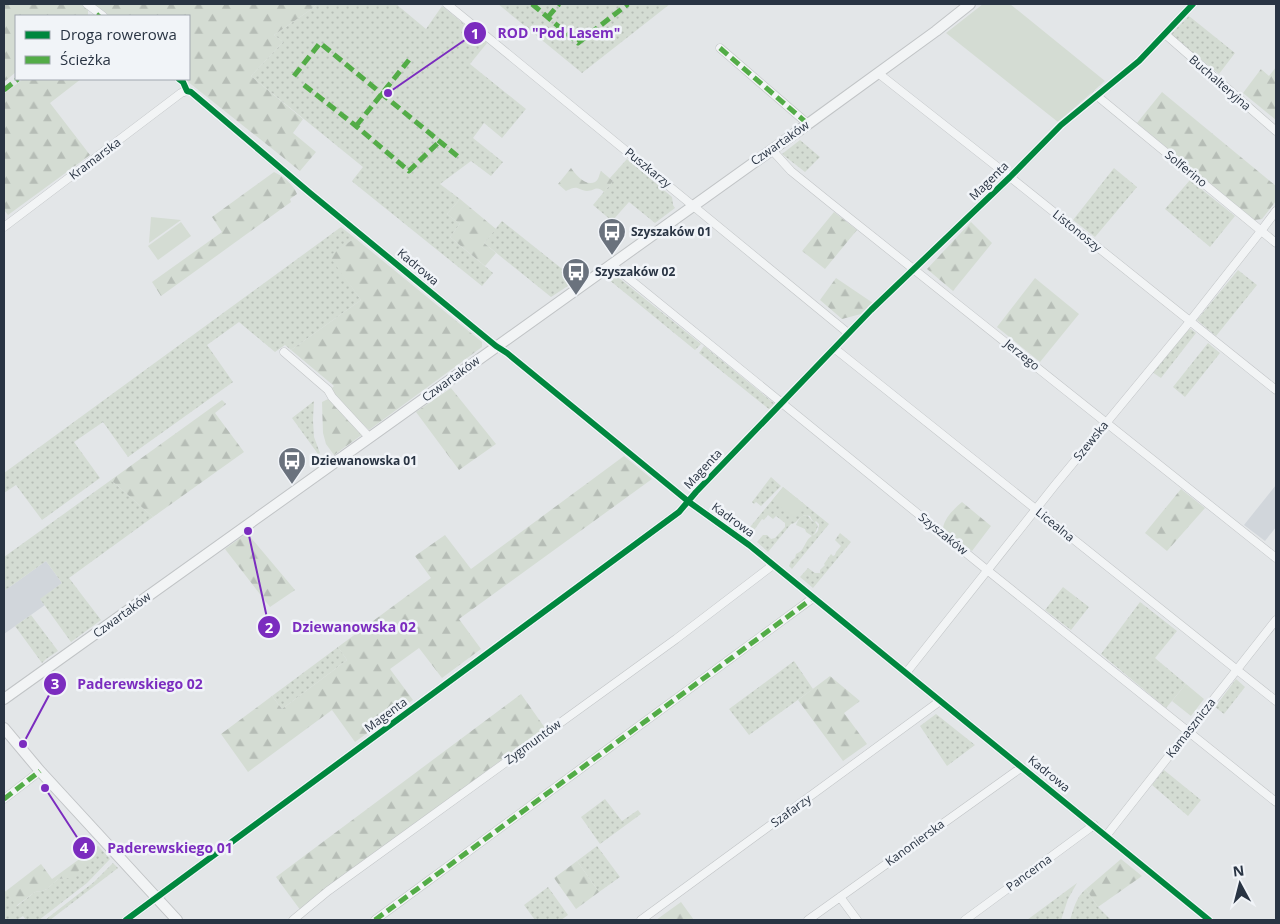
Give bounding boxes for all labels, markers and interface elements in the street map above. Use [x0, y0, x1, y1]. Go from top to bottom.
legend [15, 15, 190, 80]
callout: ROD "Pod Lasem" [463, 19, 631, 48]
text: 1 [471, 23, 479, 43]
text: ROD "Pod Lasem" [498, 23, 620, 42]
text: Droga rowerowa [60, 24, 177, 44]
text: Ścieżka [60, 49, 111, 69]
street label: Buchalteryjna [1186, 51, 1255, 114]
street label: Czwartaków [747, 116, 813, 169]
street label: Kramarska [66, 134, 124, 184]
street label: Puszkarzy [621, 144, 676, 192]
street label: Solferino [1161, 146, 1211, 191]
street label: Magenta [965, 157, 1012, 204]
street label: Listonoszy [1049, 206, 1106, 256]
bus stop icon: Szyszaków 01 [597, 217, 627, 256]
place label: Szyszaków 01 [631, 223, 711, 240]
street label: Kadrowa [394, 244, 443, 289]
bus stop icon: Szyszaków 02 [561, 257, 591, 296]
place label: Szyszaków 02 [595, 263, 675, 280]
street label: Jerzego [1000, 334, 1044, 374]
street label: Czwartaków [418, 351, 484, 405]
street label: Szewska [1069, 417, 1112, 464]
street label: Magenta [680, 445, 726, 492]
bus stop icon: Dziewanowska 01 [277, 446, 307, 485]
place label: Dziewanowska 01 [311, 452, 417, 469]
street label: Kadrowa [708, 498, 758, 541]
street label: Licealna [1032, 504, 1078, 546]
street label: Szyszaków [915, 508, 972, 559]
street label: Czwartaków [89, 587, 155, 641]
callout: Dziewanowska 02 [257, 613, 426, 642]
text: 2 [265, 617, 274, 637]
text: Dziewanowska 02 [292, 617, 416, 636]
callout: Paderewskiego 02 [42, 670, 212, 699]
text: 3 [51, 673, 59, 693]
text: Paderewskiego 02 [77, 674, 203, 693]
street label: Magenta [361, 693, 411, 736]
street label: Kamasznicza [1162, 694, 1219, 761]
street label: Zygmuntów [501, 715, 565, 768]
street label: Kadrowa [1025, 751, 1074, 796]
street label: Szafarzy [767, 790, 815, 831]
street label: Kanonierska [882, 815, 948, 870]
callout: Paderewskiego 01 [72, 834, 242, 863]
text: 4 [80, 837, 89, 857]
text: Paderewskiego 01 [107, 838, 233, 857]
street label: Pancerna [1002, 850, 1055, 895]
north arrow [1215, 859, 1265, 909]
text: N [1232, 860, 1245, 881]

